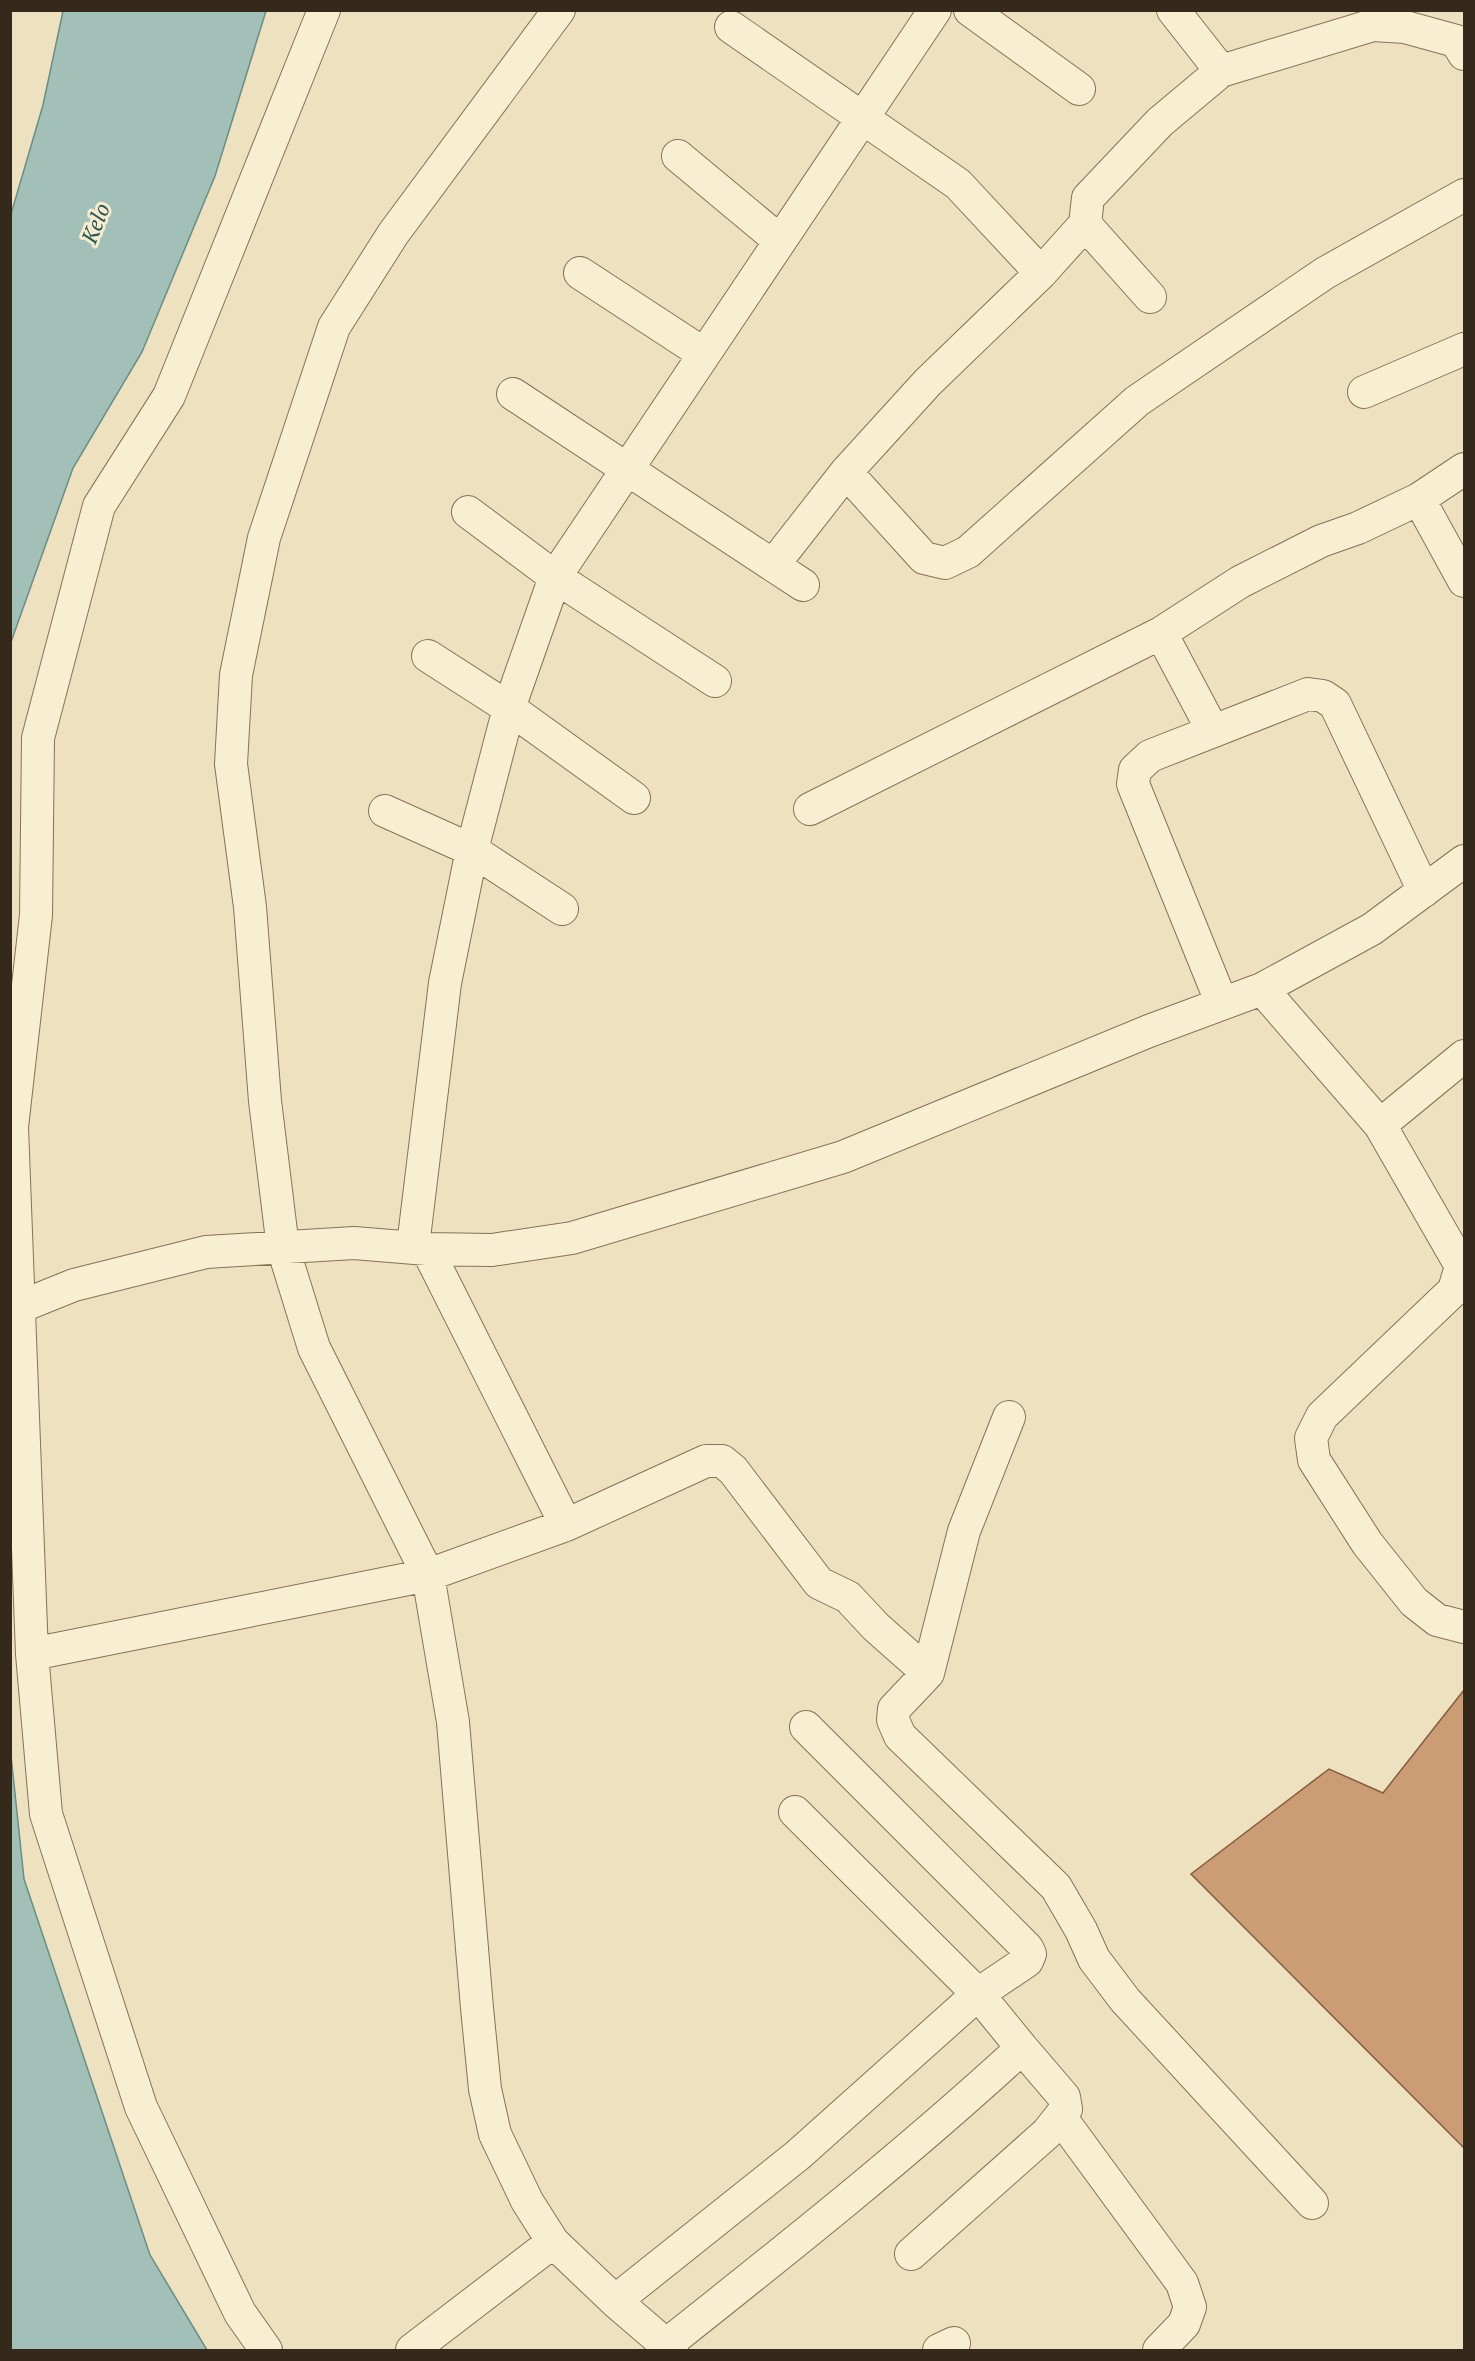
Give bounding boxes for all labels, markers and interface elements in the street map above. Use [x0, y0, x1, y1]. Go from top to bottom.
water label: Kelo [74, 199, 116, 248]

